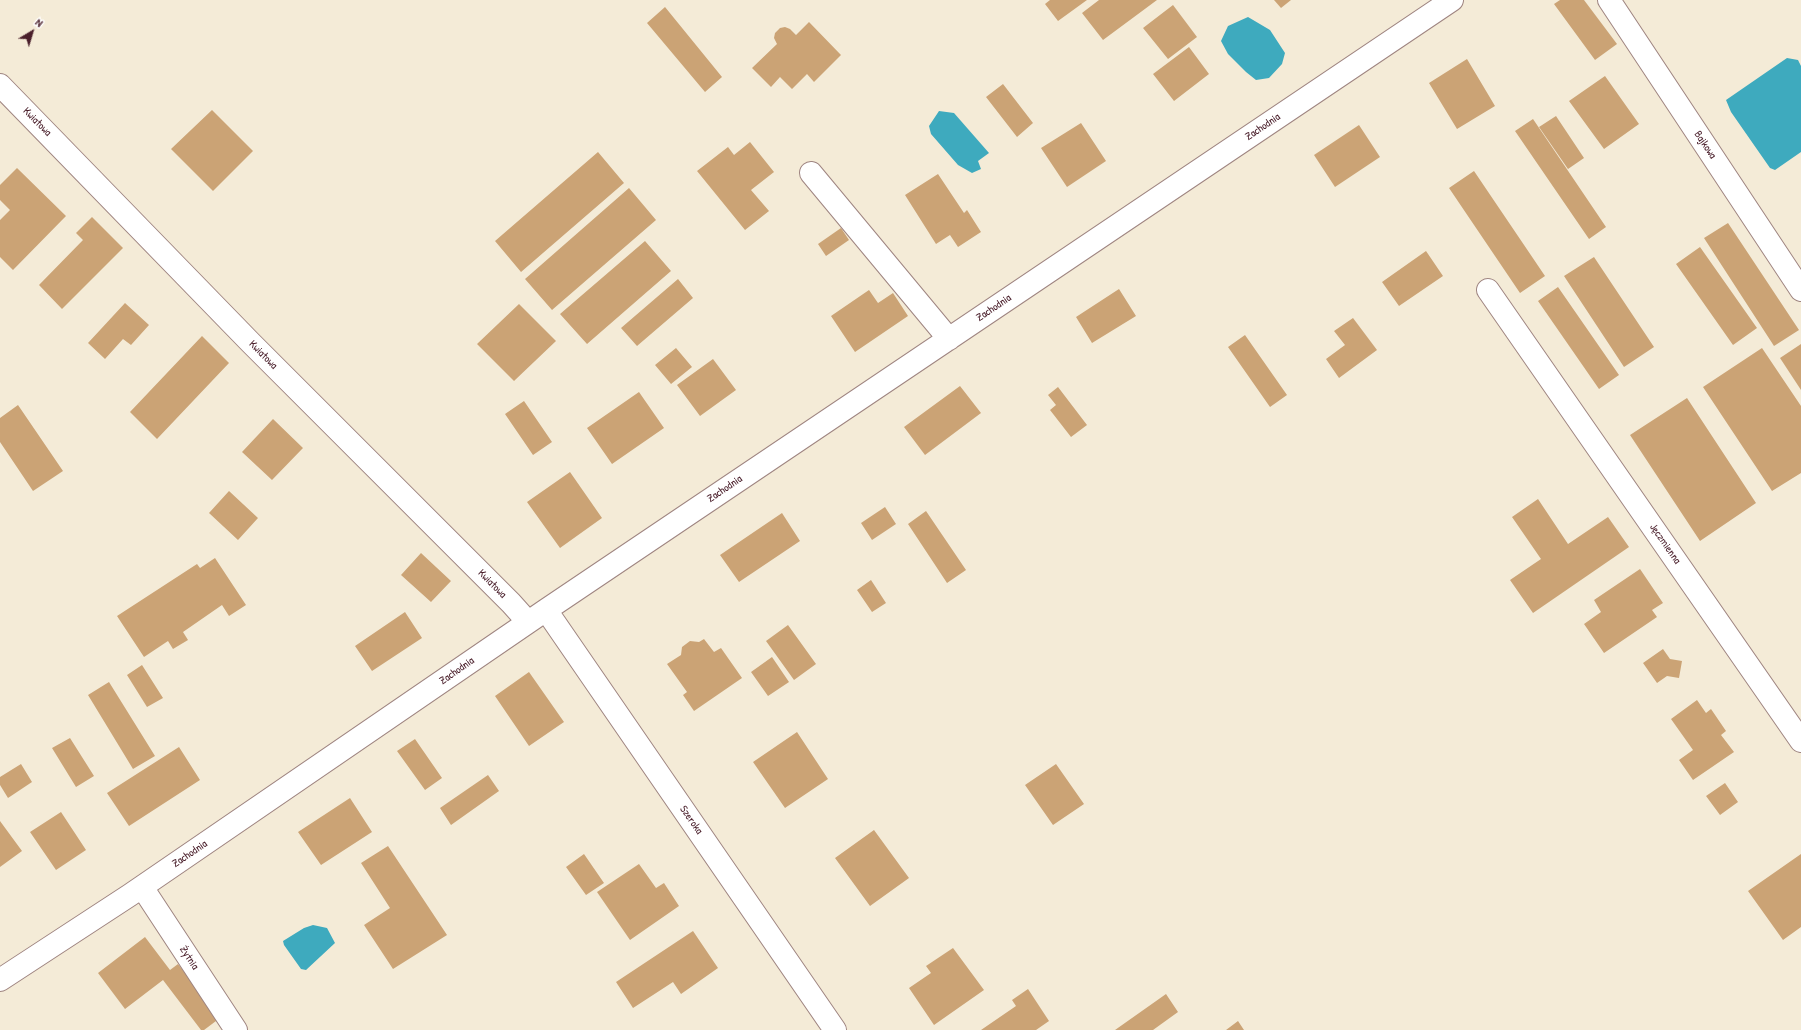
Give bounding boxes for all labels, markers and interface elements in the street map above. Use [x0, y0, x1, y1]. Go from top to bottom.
north arrow [12, 12, 52, 52]
text: N [33, 15, 46, 30]
street label: Kwiatowa [20, 105, 54, 139]
street label: Zachodnia [1243, 111, 1283, 143]
street label: Bajkowa [1691, 129, 1719, 161]
street label: Zachodnia [974, 292, 1014, 324]
street label: Kwiatowa [246, 338, 280, 372]
street label: Zachodnia [705, 473, 745, 505]
street label: Jęczmienna [1646, 521, 1684, 567]
street label: Kwiatowa [475, 567, 509, 601]
street label: Zachodnia [437, 654, 477, 688]
street label: Szeroka [677, 803, 705, 837]
street label: Zachodnia [170, 838, 210, 870]
street label: Żytnia [176, 944, 202, 972]

